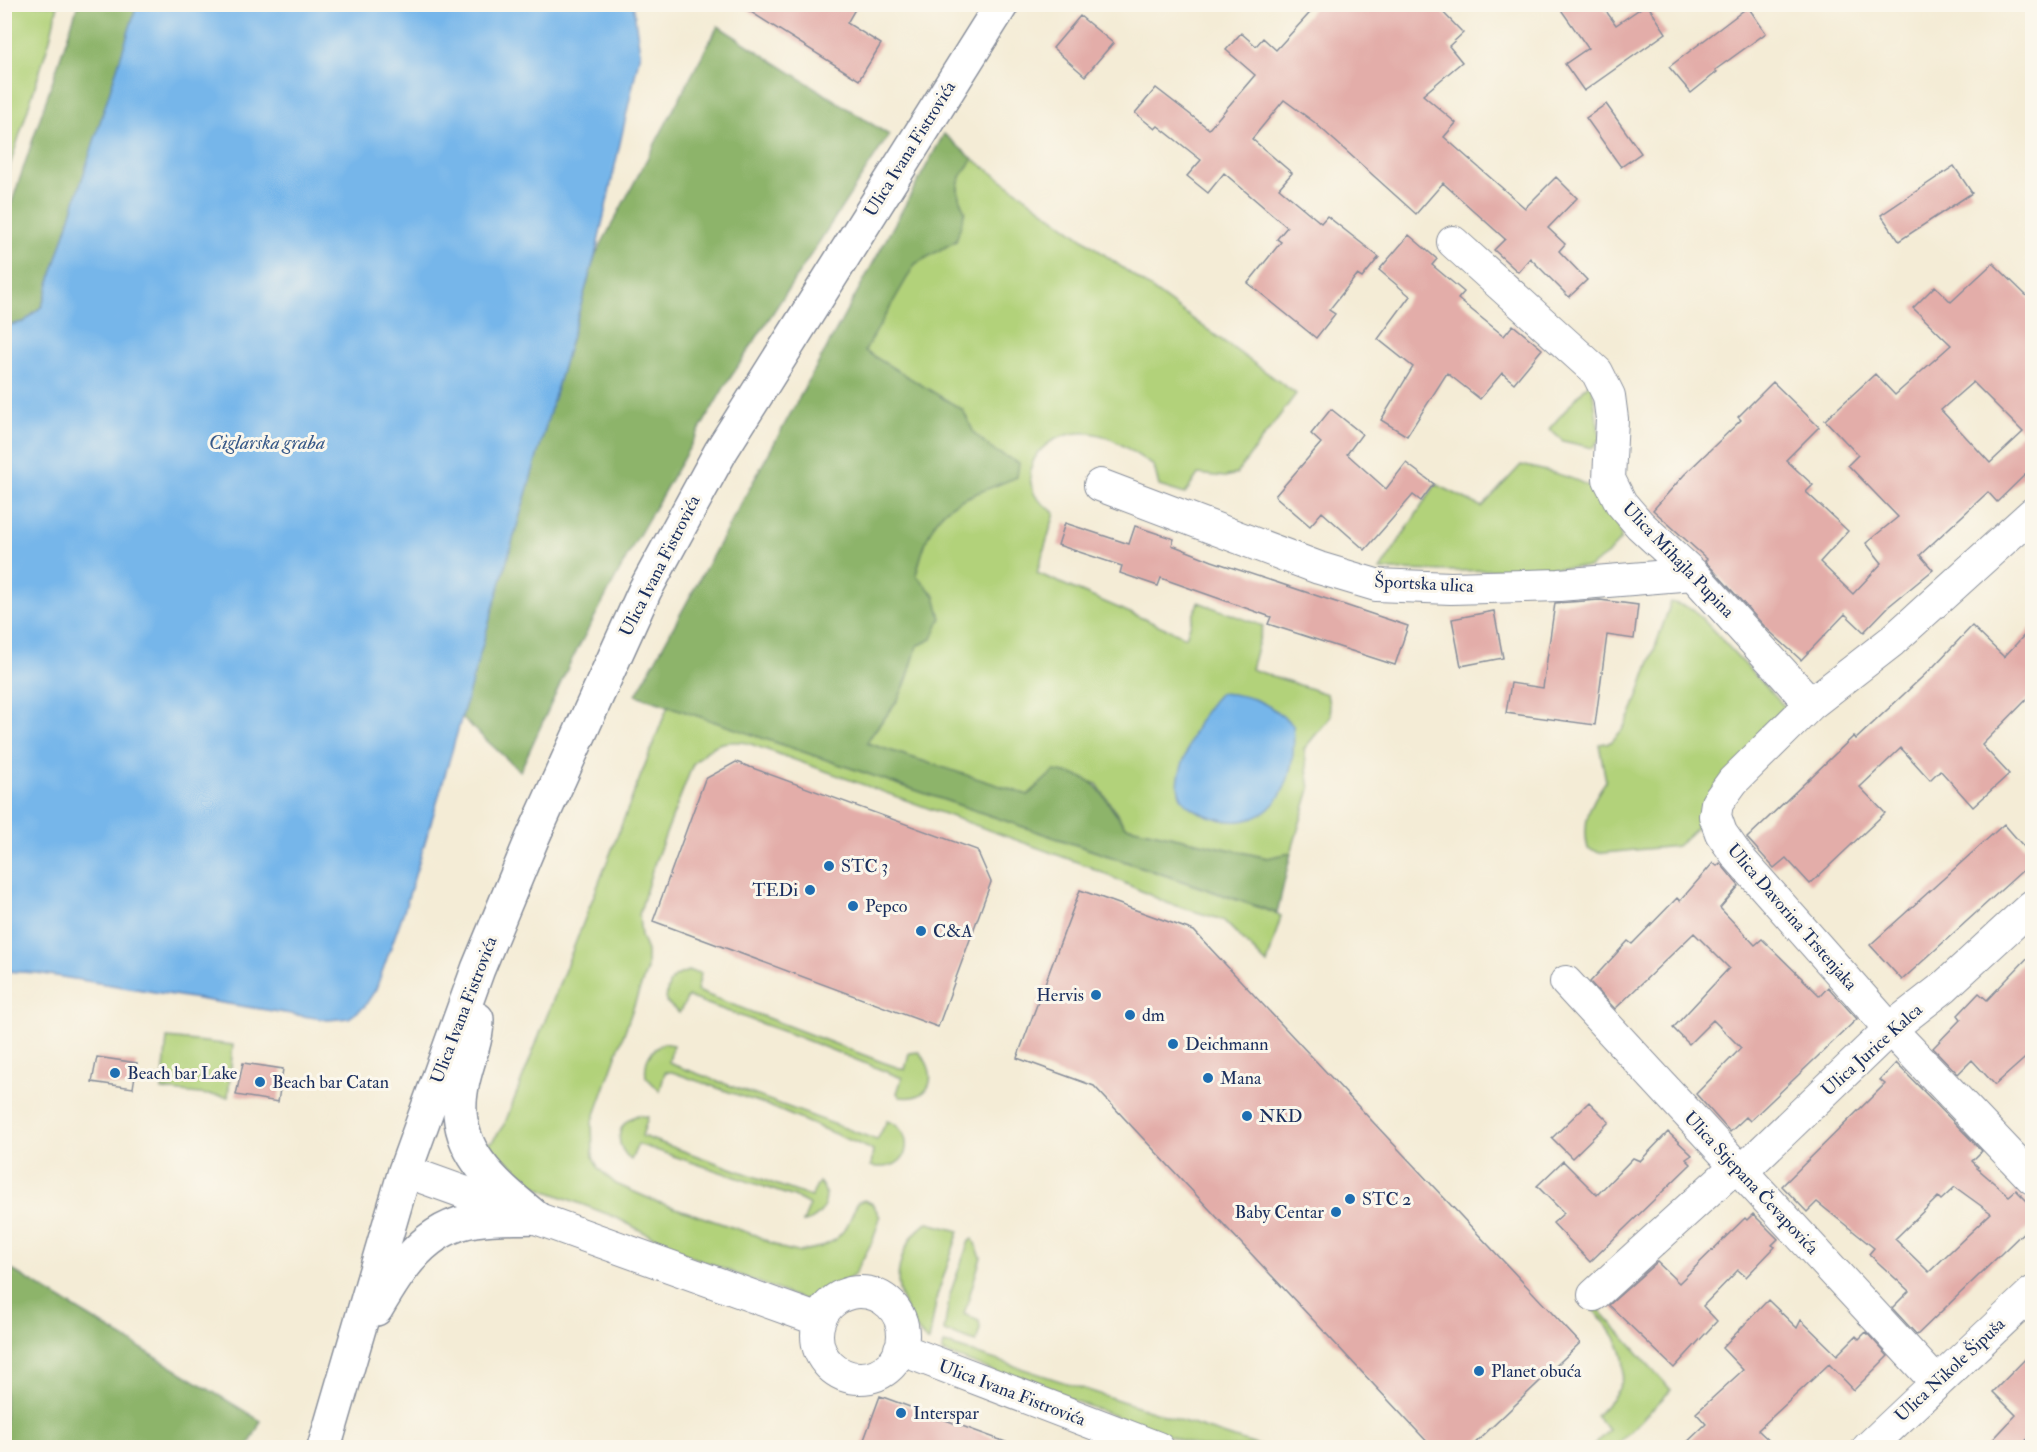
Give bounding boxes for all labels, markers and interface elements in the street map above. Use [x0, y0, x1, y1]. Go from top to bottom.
street label: Ulica Ivana Fistrovića [859, 76, 961, 221]
water label: Ciglarska graba [209, 430, 325, 455]
street label: Ulica Ivana Fistrovića [614, 491, 706, 641]
street label: Ulica Mihajla Pupina [1617, 497, 1740, 623]
street label: Športska ulica [1374, 569, 1475, 598]
street label: Ulica Davorina Trstenjaka [1722, 839, 1862, 996]
place label: STC 3 [841, 855, 888, 878]
marker: STC 3 [822, 859, 836, 873]
place label: TEDi [752, 879, 798, 902]
marker: TEDi [803, 883, 817, 897]
place label: Pepco [865, 895, 908, 918]
marker: Pepco [846, 899, 860, 913]
place label: C&A [933, 920, 973, 943]
marker: C&A [914, 924, 928, 938]
street label: Ulica Ivana Fistrovića [425, 933, 503, 1087]
place label: Hervis [1036, 984, 1084, 1007]
marker: Hervis [1089, 988, 1103, 1002]
street label: Ulica Jurice Kalca [1817, 998, 1928, 1101]
place label: dm [1142, 1004, 1165, 1027]
marker: dm [1123, 1008, 1137, 1022]
place label: Deichmann [1185, 1033, 1269, 1056]
marker: Deichmann [1166, 1037, 1180, 1051]
place label: Beach bar Lake [127, 1062, 238, 1085]
marker: Beach bar Lake [108, 1066, 122, 1080]
place label: Mana [1220, 1067, 1262, 1090]
place label: Beach bar Catan [272, 1071, 389, 1094]
marker: Mana [1201, 1071, 1215, 1085]
marker: Beach bar Catan [253, 1075, 267, 1089]
place label: NKD [1259, 1105, 1302, 1128]
street label: Ulica Stjepana Čevapovića [1679, 1106, 1824, 1260]
marker: NKD [1240, 1109, 1254, 1123]
place label: STC 2 [1362, 1188, 1411, 1211]
marker: STC 2 [1343, 1192, 1357, 1206]
place label: Baby Centar [1235, 1201, 1324, 1224]
marker: Baby Centar [1329, 1205, 1343, 1219]
street label: Ulica Nikole Šipuša [1889, 1312, 2011, 1427]
street label: Ulica Ivana Fistrovića [935, 1354, 1089, 1432]
place label: Planet obuća [1491, 1360, 1582, 1383]
marker: Planet obuća [1472, 1364, 1486, 1378]
place label: Interspar [913, 1402, 979, 1425]
marker: Interspar [894, 1406, 908, 1420]

